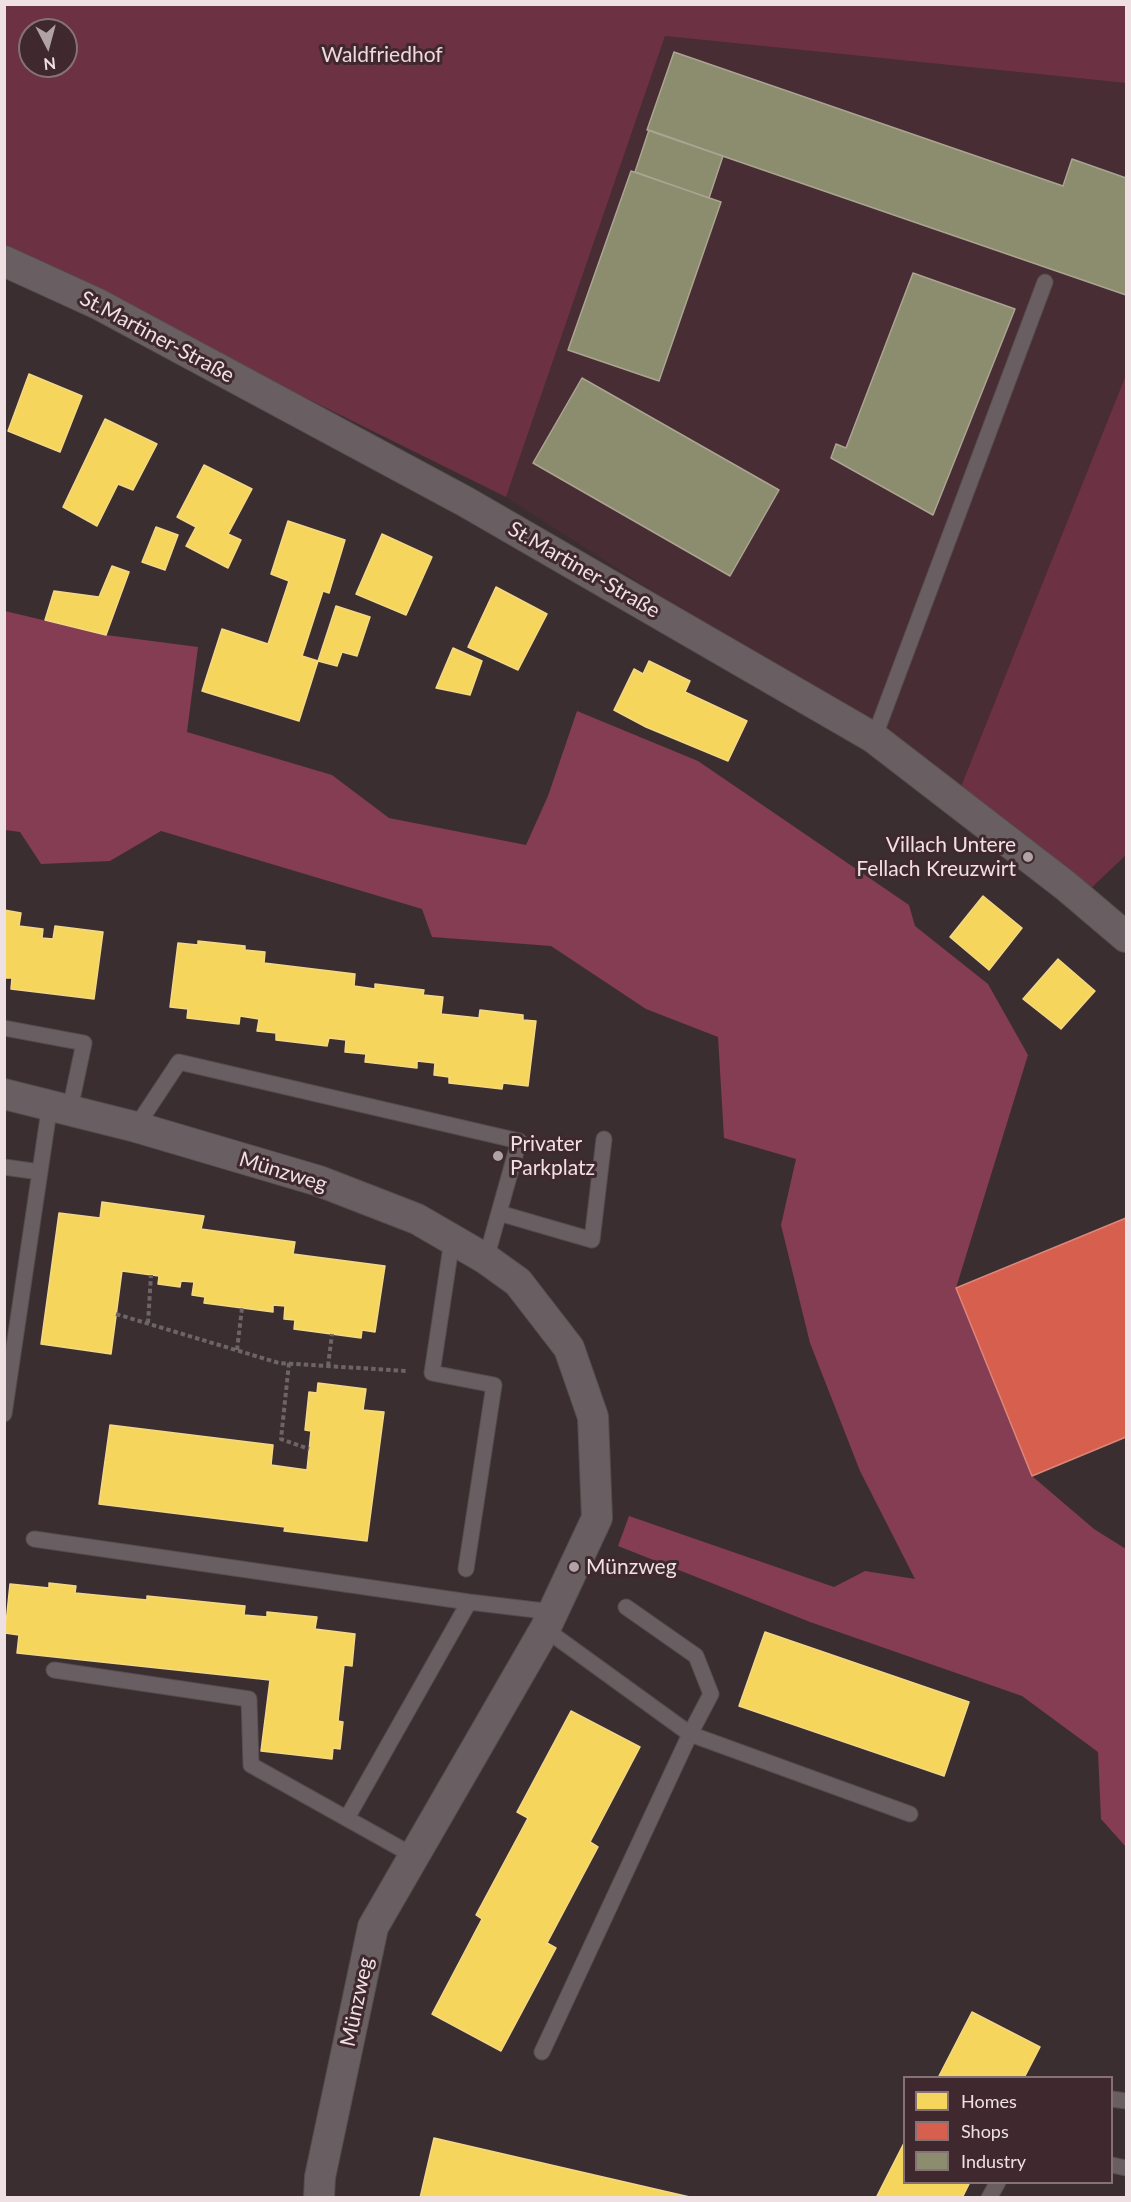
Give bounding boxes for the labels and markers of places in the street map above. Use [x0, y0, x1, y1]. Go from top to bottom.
place label: Villach Untere Fellach Kreuzwirt [856, 832, 1016, 882]
marker: Villach Untere Fellach Kreuzwirt [1021, 850, 1035, 864]
place label: Privater Parkplatz [510, 1131, 595, 1181]
marker: Privater Parkplatz [491, 1149, 505, 1163]
place label: Münzweg [586, 1554, 677, 1580]
marker: Münzweg [567, 1560, 581, 1574]

